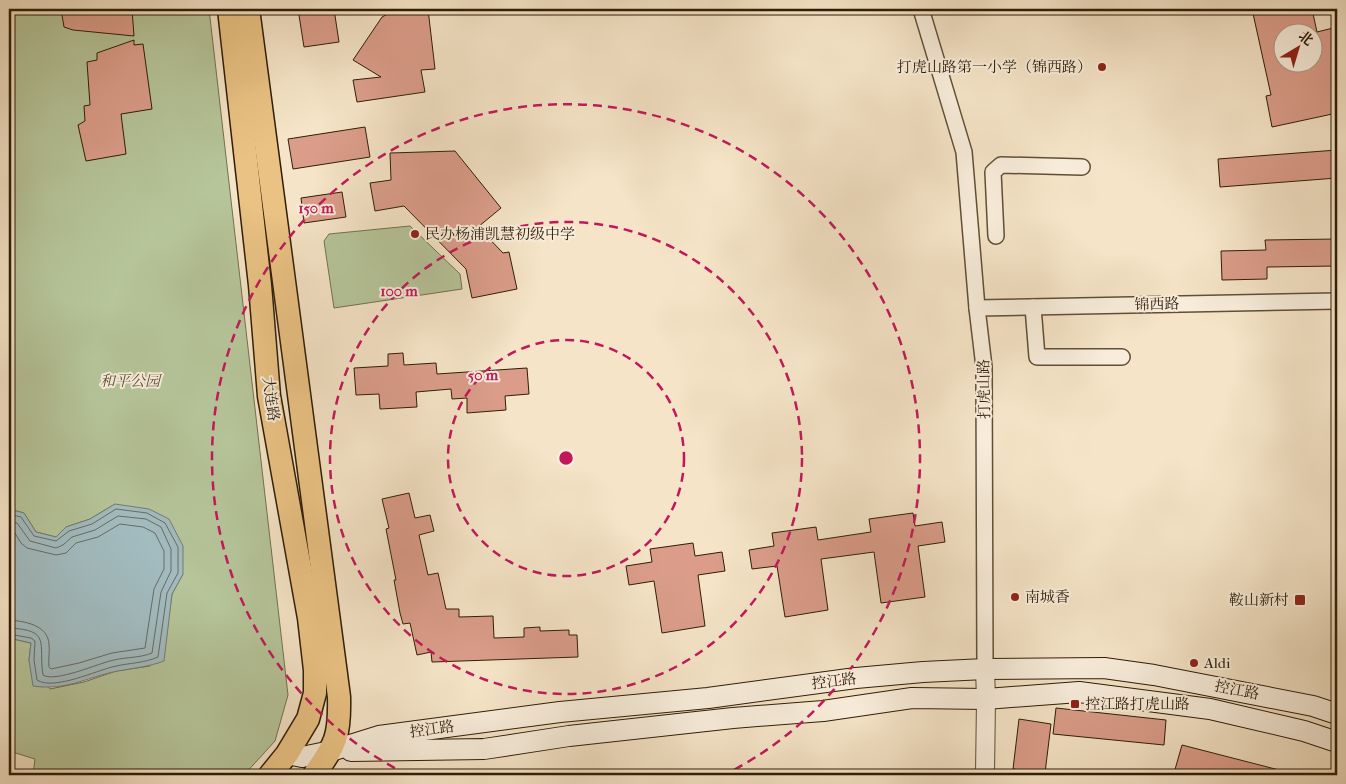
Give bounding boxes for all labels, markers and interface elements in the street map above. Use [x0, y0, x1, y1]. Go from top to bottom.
north arrow [1274, 22, 1324, 72]
text: 北 [1295, 27, 1316, 49]
place label: 打虎山路第一小学（锦西路） [897, 58, 1092, 76]
marker: 打虎山路第一小学（锦西路） [1096, 61, 1108, 73]
text: 150 m [298, 199, 334, 217]
place label: 民办杨浦凯慧初级中学 [425, 225, 575, 243]
marker: 民办杨浦凯慧初级中学 [409, 228, 421, 240]
text: 100 m [380, 282, 418, 300]
street label: 锦西路 [1134, 295, 1180, 313]
street label: 打虎山路 [974, 359, 994, 419]
text: 50 m [468, 366, 499, 384]
park label: 和平公园 [100, 372, 162, 390]
street label: 大连路 [259, 375, 283, 423]
centre of rings [557, 449, 575, 467]
place label: 南城香 [1025, 588, 1070, 606]
marker: 南城香 [1009, 591, 1021, 603]
place label: 鞍山新村 [1229, 591, 1289, 609]
marker: 鞍山新村 [1293, 593, 1307, 607]
place label: Aldi [1203, 654, 1231, 672]
marker: Aldi [1188, 657, 1200, 669]
street label: 控江路 [811, 669, 857, 693]
street label: 控江路 [1213, 677, 1261, 703]
place label: 控江路打虎山路 [1085, 695, 1190, 713]
marker: 控江路打虎山路 [1069, 698, 1081, 710]
street label: 控江路 [408, 717, 456, 741]

